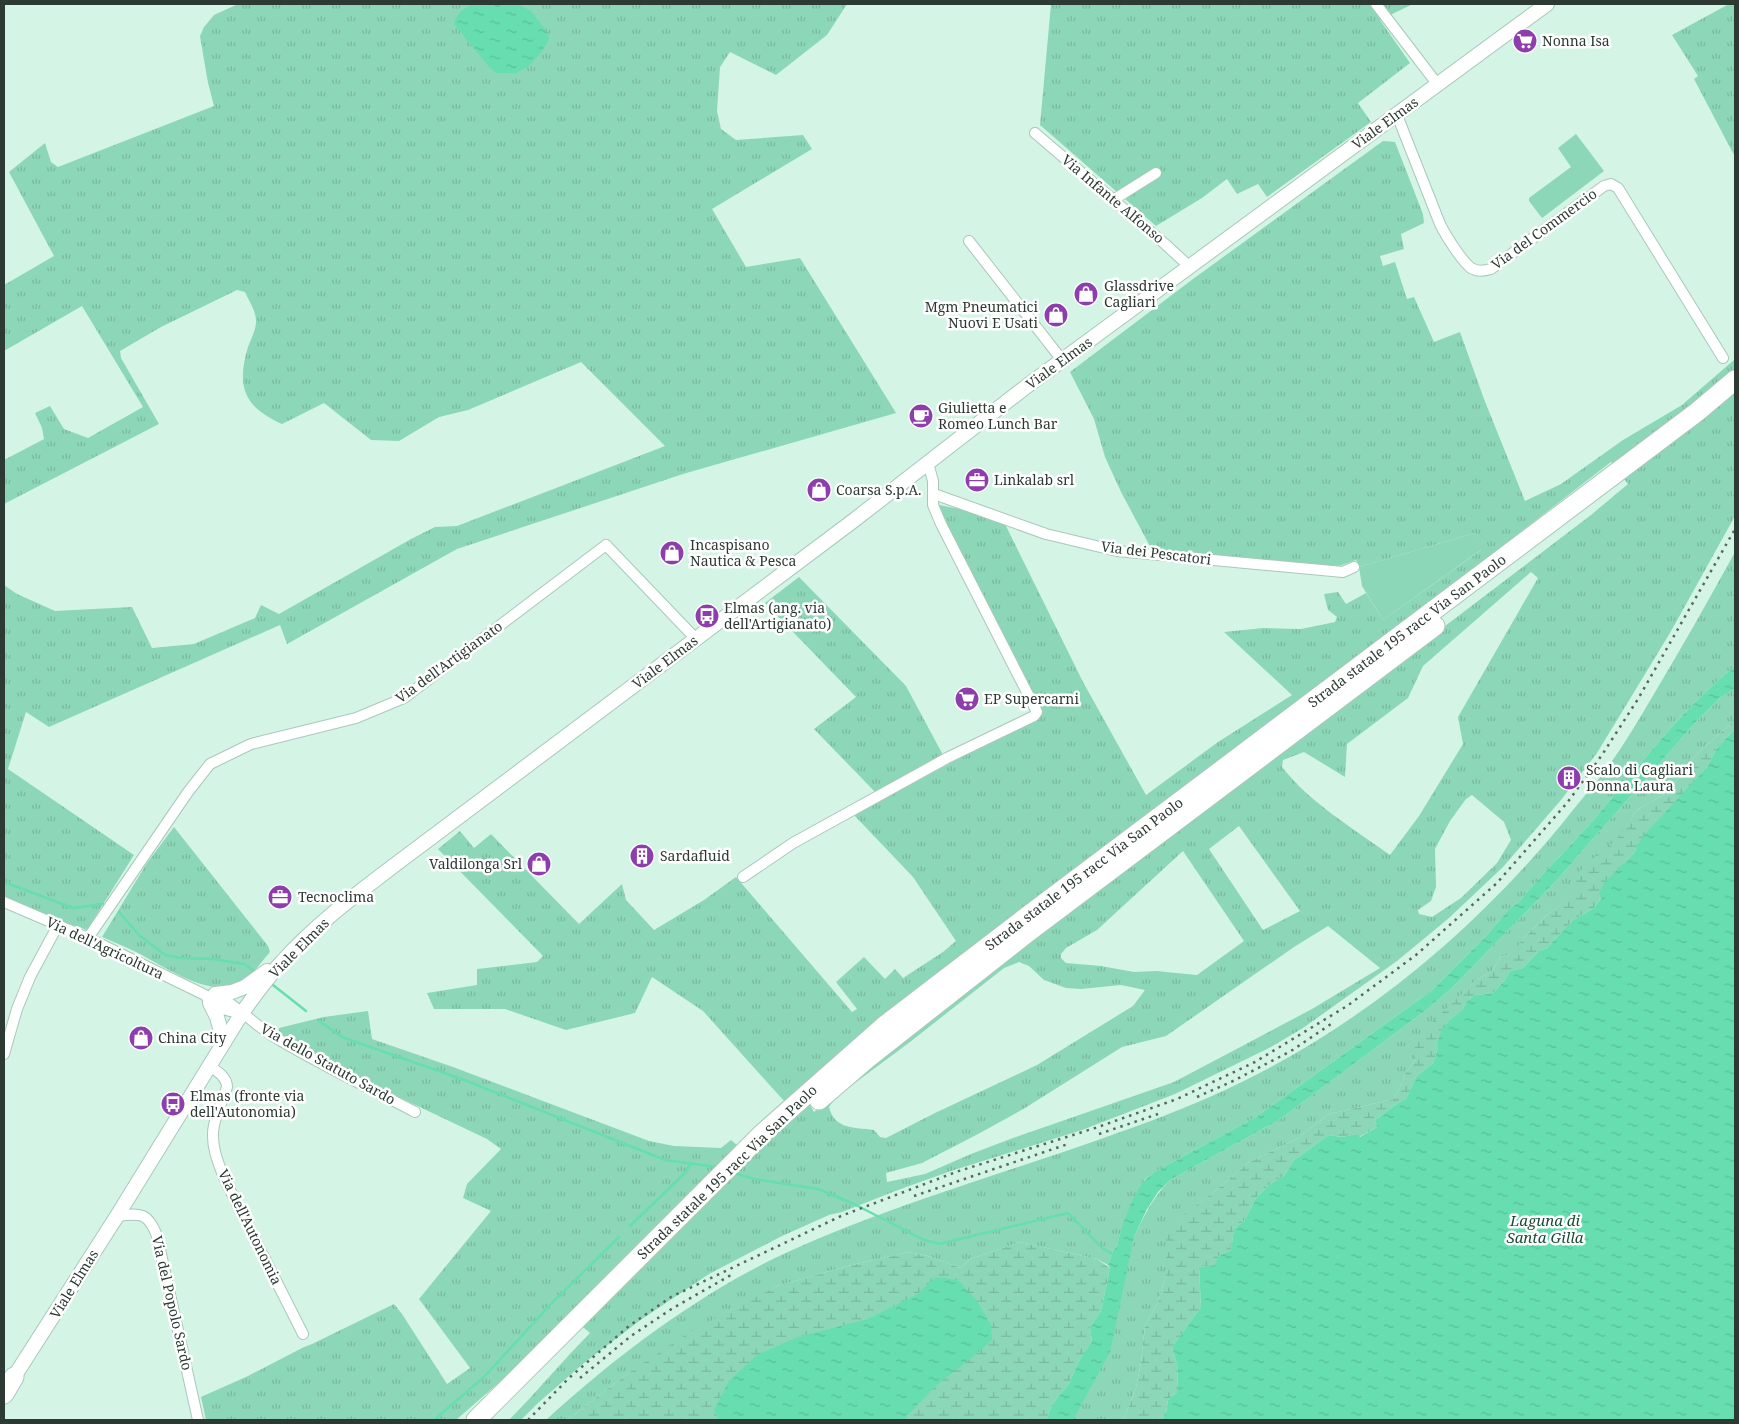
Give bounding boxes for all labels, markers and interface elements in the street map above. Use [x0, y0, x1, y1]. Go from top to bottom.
supermarket icon: Nonna Isa [1512, 28, 1538, 54]
place label: Nonna Isa [1542, 31, 1610, 50]
street label: Viale Elmas [1348, 92, 1422, 153]
street label: Via Infante Alfonso [1058, 150, 1169, 247]
street label: Via del Commercio [1487, 184, 1600, 273]
place label: Glassdrive Cagliari [1104, 276, 1174, 311]
shop icon: Glassdrive Cagliari [1073, 281, 1099, 307]
place label: Mgm Pneumatici Nuovi E Usati [925, 297, 1039, 332]
shop icon: Mgm Pneumatici Nuovi E Usati [1043, 302, 1069, 328]
street label: Viale Elmas [1022, 332, 1096, 393]
place label: Giulietta e Romeo Lunch Bar [938, 398, 1058, 433]
cafe icon: Giulietta e Romeo Lunch Bar [908, 403, 934, 429]
office icon: Linkalab srl [964, 467, 990, 493]
place label: Linkalab srl [994, 470, 1075, 489]
shop icon: Coarsa S.p.A. [806, 477, 832, 503]
place label: Coarsa S.p.A. [836, 480, 922, 499]
place label: Incaspisano Nautica & Pesca [690, 535, 796, 570]
street label: Via dei Pescatori [1100, 536, 1213, 569]
shop icon: Incaspisano Nautica & Pesca [659, 540, 685, 566]
street label: Strada statale 195 racc Via San Paolo [1304, 550, 1510, 711]
place label: Elmas (ang. via dell'Artigianato) [724, 598, 831, 633]
bus stop icon: Elmas (ang. via dell'Artigianato) [694, 603, 720, 629]
street label: Via dell'Artigianato [391, 616, 506, 707]
street label: Viale Elmas [628, 631, 701, 693]
supermarket icon: EP Supercarni [954, 686, 980, 712]
place label: EP Supercarni [984, 689, 1079, 708]
place label: Scalo di Cagliari Donna Laura [1586, 760, 1693, 795]
building icon: Scalo di Cagliari Donna Laura [1556, 765, 1582, 791]
street label: Strada statale 195 racc Via San Paolo [981, 793, 1187, 954]
building icon: Sardafluid [629, 843, 655, 869]
place label: Sardafluid [660, 846, 730, 865]
shop icon: Valdilonga Srl [526, 851, 552, 877]
place label: Valdilonga Srl [429, 854, 523, 873]
office icon: Tecnoclima [267, 884, 293, 910]
place label: Tecnoclima [298, 887, 374, 906]
street label: Via dell'Agricoltura [43, 912, 167, 983]
street label: Viale Elmas [264, 913, 333, 982]
street label: Via dello Statuto Sardo [257, 1019, 399, 1109]
shop icon: China City [128, 1025, 154, 1051]
place label: China City [158, 1028, 227, 1047]
street label: Strada statale 195 racc Via San Paolo [632, 1080, 821, 1263]
place label: Elmas (fronte via dell'Autonomia) [190, 1086, 304, 1121]
bus stop icon: Elmas (fronte via dell'Autonomia) [160, 1091, 186, 1117]
street label: Via dell'Autonomia [214, 1166, 287, 1288]
water label: Laguna di Santa Gilla [1506, 1210, 1584, 1247]
street label: Via del Popolo Sardo [148, 1234, 197, 1372]
street label: Viale Elmas [45, 1246, 102, 1322]

